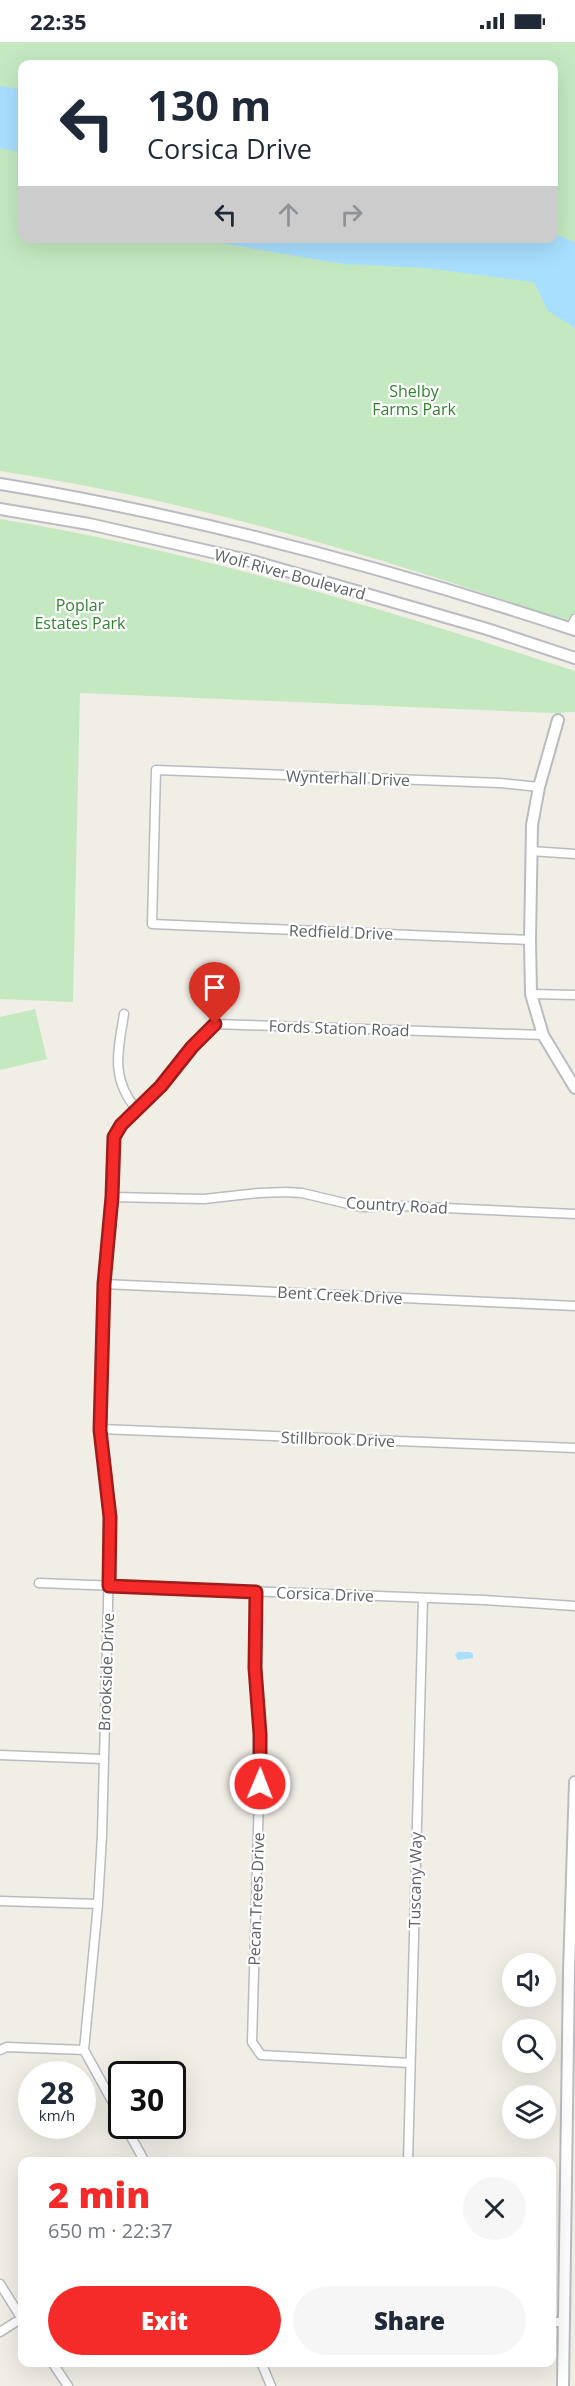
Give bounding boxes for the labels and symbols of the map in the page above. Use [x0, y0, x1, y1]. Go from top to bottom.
park label: Shelby Farms Park [372, 380, 456, 420]
street label: Wolf River Boulevard [212, 543, 368, 605]
park label: Poplar Estates Park [34, 594, 126, 634]
street label: Wynterhall Drive [286, 765, 410, 791]
street label: Redfield Drive [289, 919, 393, 945]
pin [189, 962, 240, 1024]
street label: Fords Station Road [268, 1015, 410, 1041]
street label: Country Road [346, 1191, 448, 1219]
street label: Bent Creek Drive [277, 1281, 403, 1309]
street label: Stillbrook Drive [281, 1426, 395, 1452]
street label: Corsica Drive [276, 1581, 374, 1607]
street label: Brookside Drive [93, 1612, 119, 1731]
position arrow [228, 1752, 292, 1816]
street label: Tuscany Way [403, 1831, 427, 1928]
street label: Pecan Trees Drive [243, 1832, 269, 1966]
speed limit sign: 30 [108, 2061, 186, 2139]

